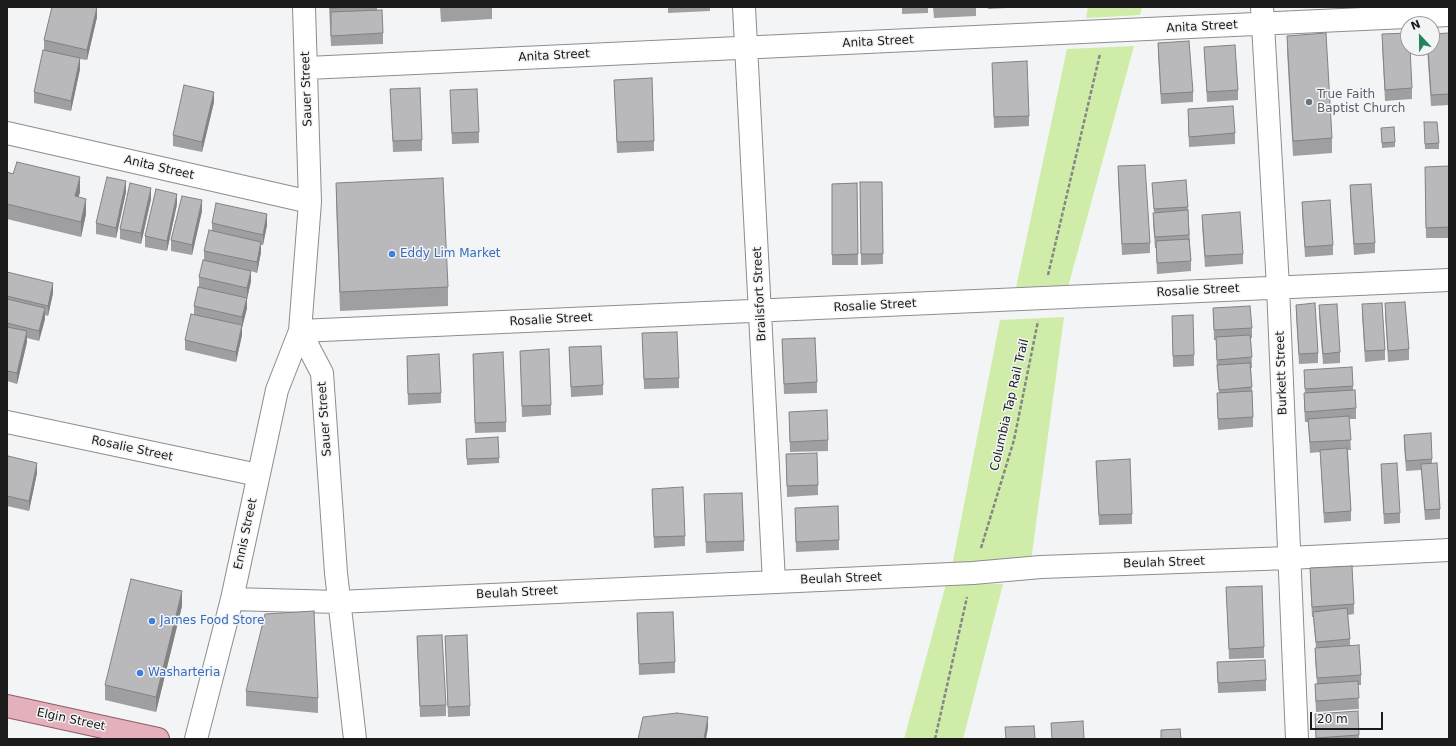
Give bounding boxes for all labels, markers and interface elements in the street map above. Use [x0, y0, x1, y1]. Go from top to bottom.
north arrow [1400, 16, 1440, 56]
street label: Anita Street [1166, 18, 1238, 36]
text: N [1409, 18, 1422, 33]
street label: Anita Street [842, 33, 914, 51]
street label: Anita Street [518, 47, 590, 65]
street label: Sauer Street [298, 51, 316, 127]
place label: True Faith Baptist Church [1317, 88, 1405, 116]
marker: True Faith Baptist Church [1304, 97, 1314, 107]
street label: Anita Street [123, 153, 195, 183]
street label: Brailsfort Street [750, 246, 770, 342]
place label: Eddy Lim Market [400, 247, 501, 261]
marker: Eddy Lim Market [387, 249, 397, 259]
street label: Rosalie Street [1156, 282, 1240, 300]
street label: Rosalie Street [833, 297, 917, 315]
street label: Rosalie Street [509, 311, 593, 329]
street label: Burkett Street [1273, 331, 1291, 415]
street label: Columbia Tap Rail Trail [988, 338, 1032, 472]
street label: Sauer Street [315, 381, 335, 457]
street label: Rosalie Street [90, 433, 174, 465]
street label: Ennis Street [231, 497, 261, 571]
street label: Beulah Street [1123, 554, 1205, 572]
street label: Beulah Street [800, 570, 882, 588]
street label: Beulah Street [476, 584, 558, 602]
place label: James Food Store [160, 614, 264, 628]
marker: James Food Store [147, 616, 157, 626]
place label: Washarteria [148, 666, 220, 680]
marker: Washarteria [135, 668, 145, 678]
scale bar [1312, 704, 1385, 730]
street label: Elgin Street [35, 706, 107, 734]
text: 20 m [1317, 712, 1348, 726]

